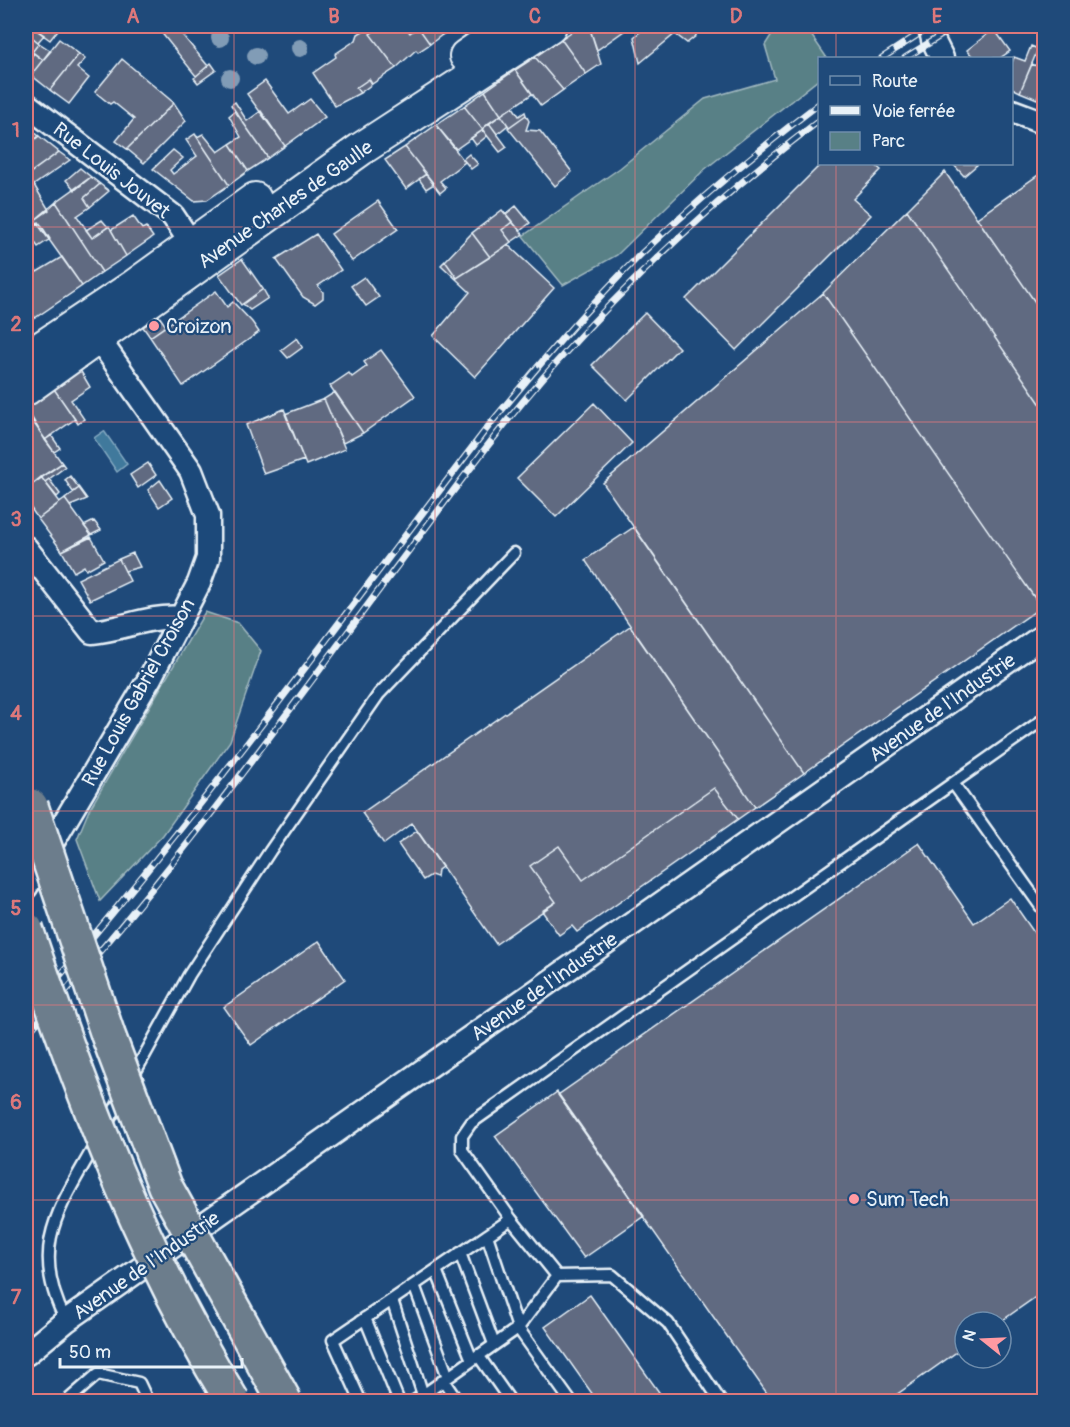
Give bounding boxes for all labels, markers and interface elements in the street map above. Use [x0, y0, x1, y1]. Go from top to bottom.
text: A [127, 4, 140, 29]
text: B [328, 4, 340, 29]
text: C [529, 4, 541, 29]
text: D [730, 4, 743, 29]
text: E [932, 4, 943, 29]
legend [818, 57, 1013, 165]
text: Route [872, 70, 917, 93]
text: Voie ferrée [872, 100, 955, 123]
street label: Rue Louis Jouvet [48, 117, 176, 225]
text: 1 [12, 118, 20, 143]
text: Parc [872, 130, 905, 153]
street label: Avenue Charles de Gaulle [193, 135, 378, 274]
text: 2 [10, 312, 22, 337]
place label: Croizon [166, 314, 232, 339]
marker: Croizon [147, 319, 161, 333]
text: 3 [10, 507, 22, 532]
street label: Rue Louis Gabriel Croison [76, 594, 201, 791]
street label: Avenue de l'Industrie [864, 647, 1020, 767]
text: 4 [10, 701, 22, 726]
text: 5 [11, 896, 22, 921]
street label: Avenue de l'Industrie [466, 926, 622, 1046]
text: 6 [10, 1090, 22, 1115]
place label: Sum Tech [866, 1187, 949, 1212]
marker: Sum Tech [847, 1192, 861, 1206]
street label: Avenue de l'Industrie [68, 1205, 224, 1325]
text: 7 [11, 1285, 22, 1310]
north arrow [953, 1310, 1013, 1370]
text: N [959, 1327, 981, 1344]
scale bar [60, 1331, 242, 1369]
text: 50 m [69, 1341, 111, 1364]

